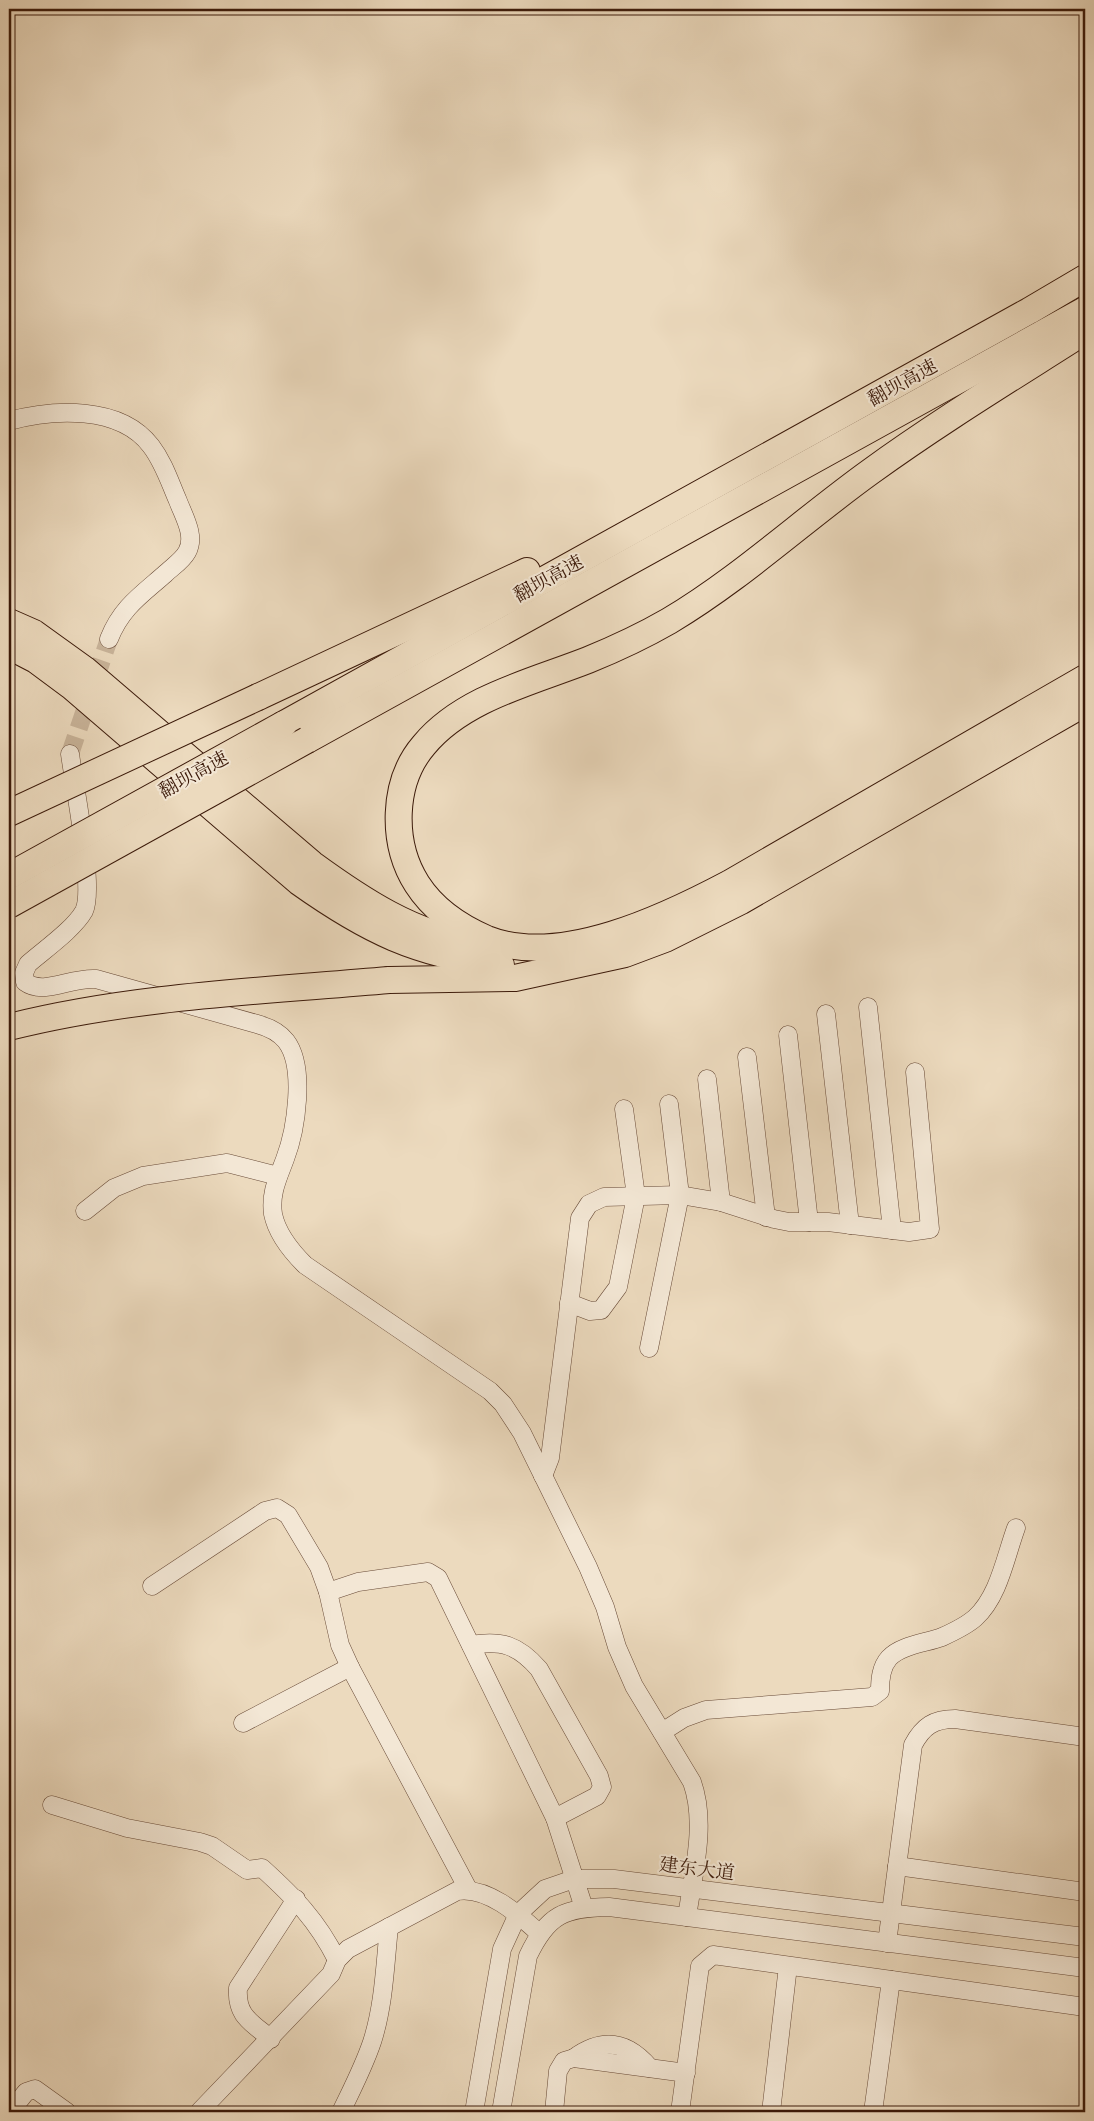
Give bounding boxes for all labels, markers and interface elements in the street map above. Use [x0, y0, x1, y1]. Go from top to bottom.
street label: 翻坝高速 [864, 355, 942, 412]
street label: 翻坝高速 [510, 551, 588, 608]
street label: 翻坝高速 [155, 747, 233, 804]
street label: 建东大道 [658, 1853, 736, 1886]

